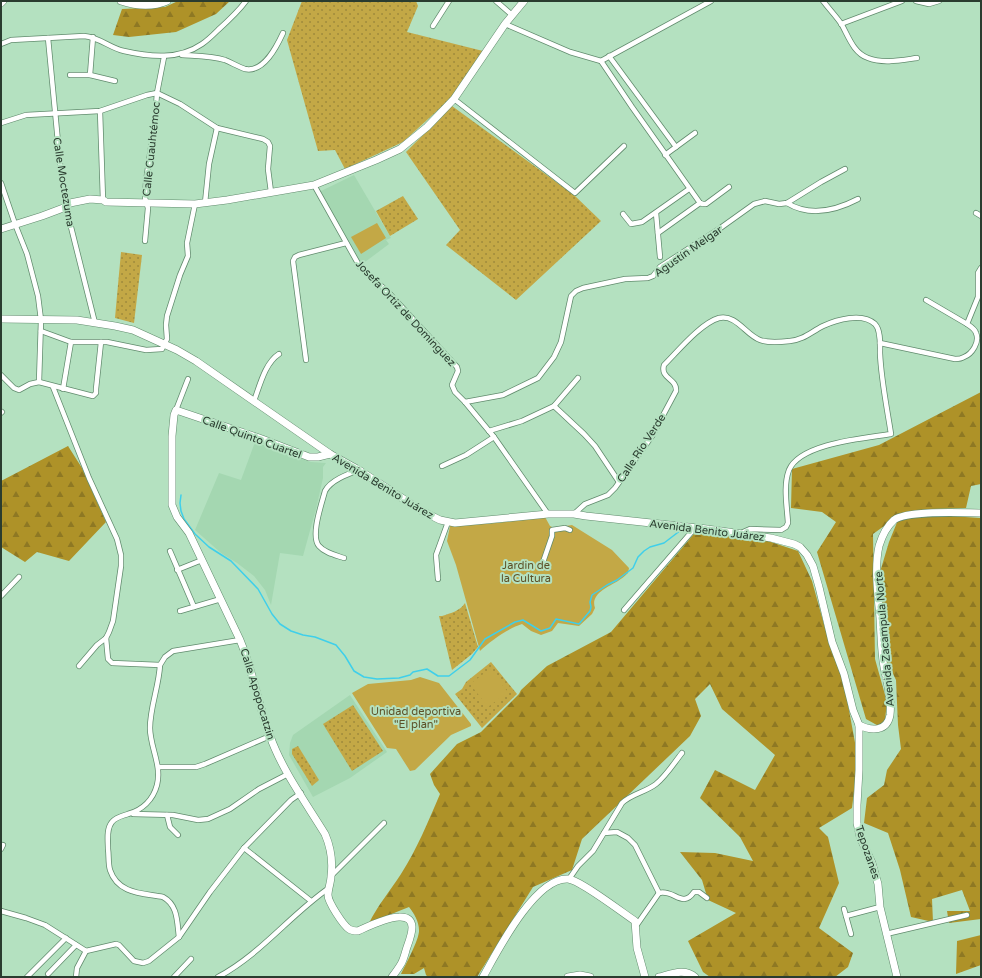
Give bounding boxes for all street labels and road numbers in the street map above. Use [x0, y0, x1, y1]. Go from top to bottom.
street label: Calle Cuauhtémoc [140, 101, 163, 197]
street label: Calle Moctezuma [50, 136, 77, 228]
street label: Agustín Melgar [652, 223, 726, 280]
street label: Josefa Ortiz de Domínguez [353, 258, 459, 369]
street label: Calle Río Verde [614, 412, 668, 485]
street label: Calle Quinto Cuartel [200, 413, 303, 461]
street label: Avenida Benito Juárez [330, 451, 436, 522]
street label: Avenida Benito Juárez [649, 517, 766, 544]
street label: Avenida Zacampula Norte [872, 571, 897, 707]
street label: Calle Apopocatzin [237, 647, 278, 741]
street label: Tepozanes [852, 824, 883, 881]

